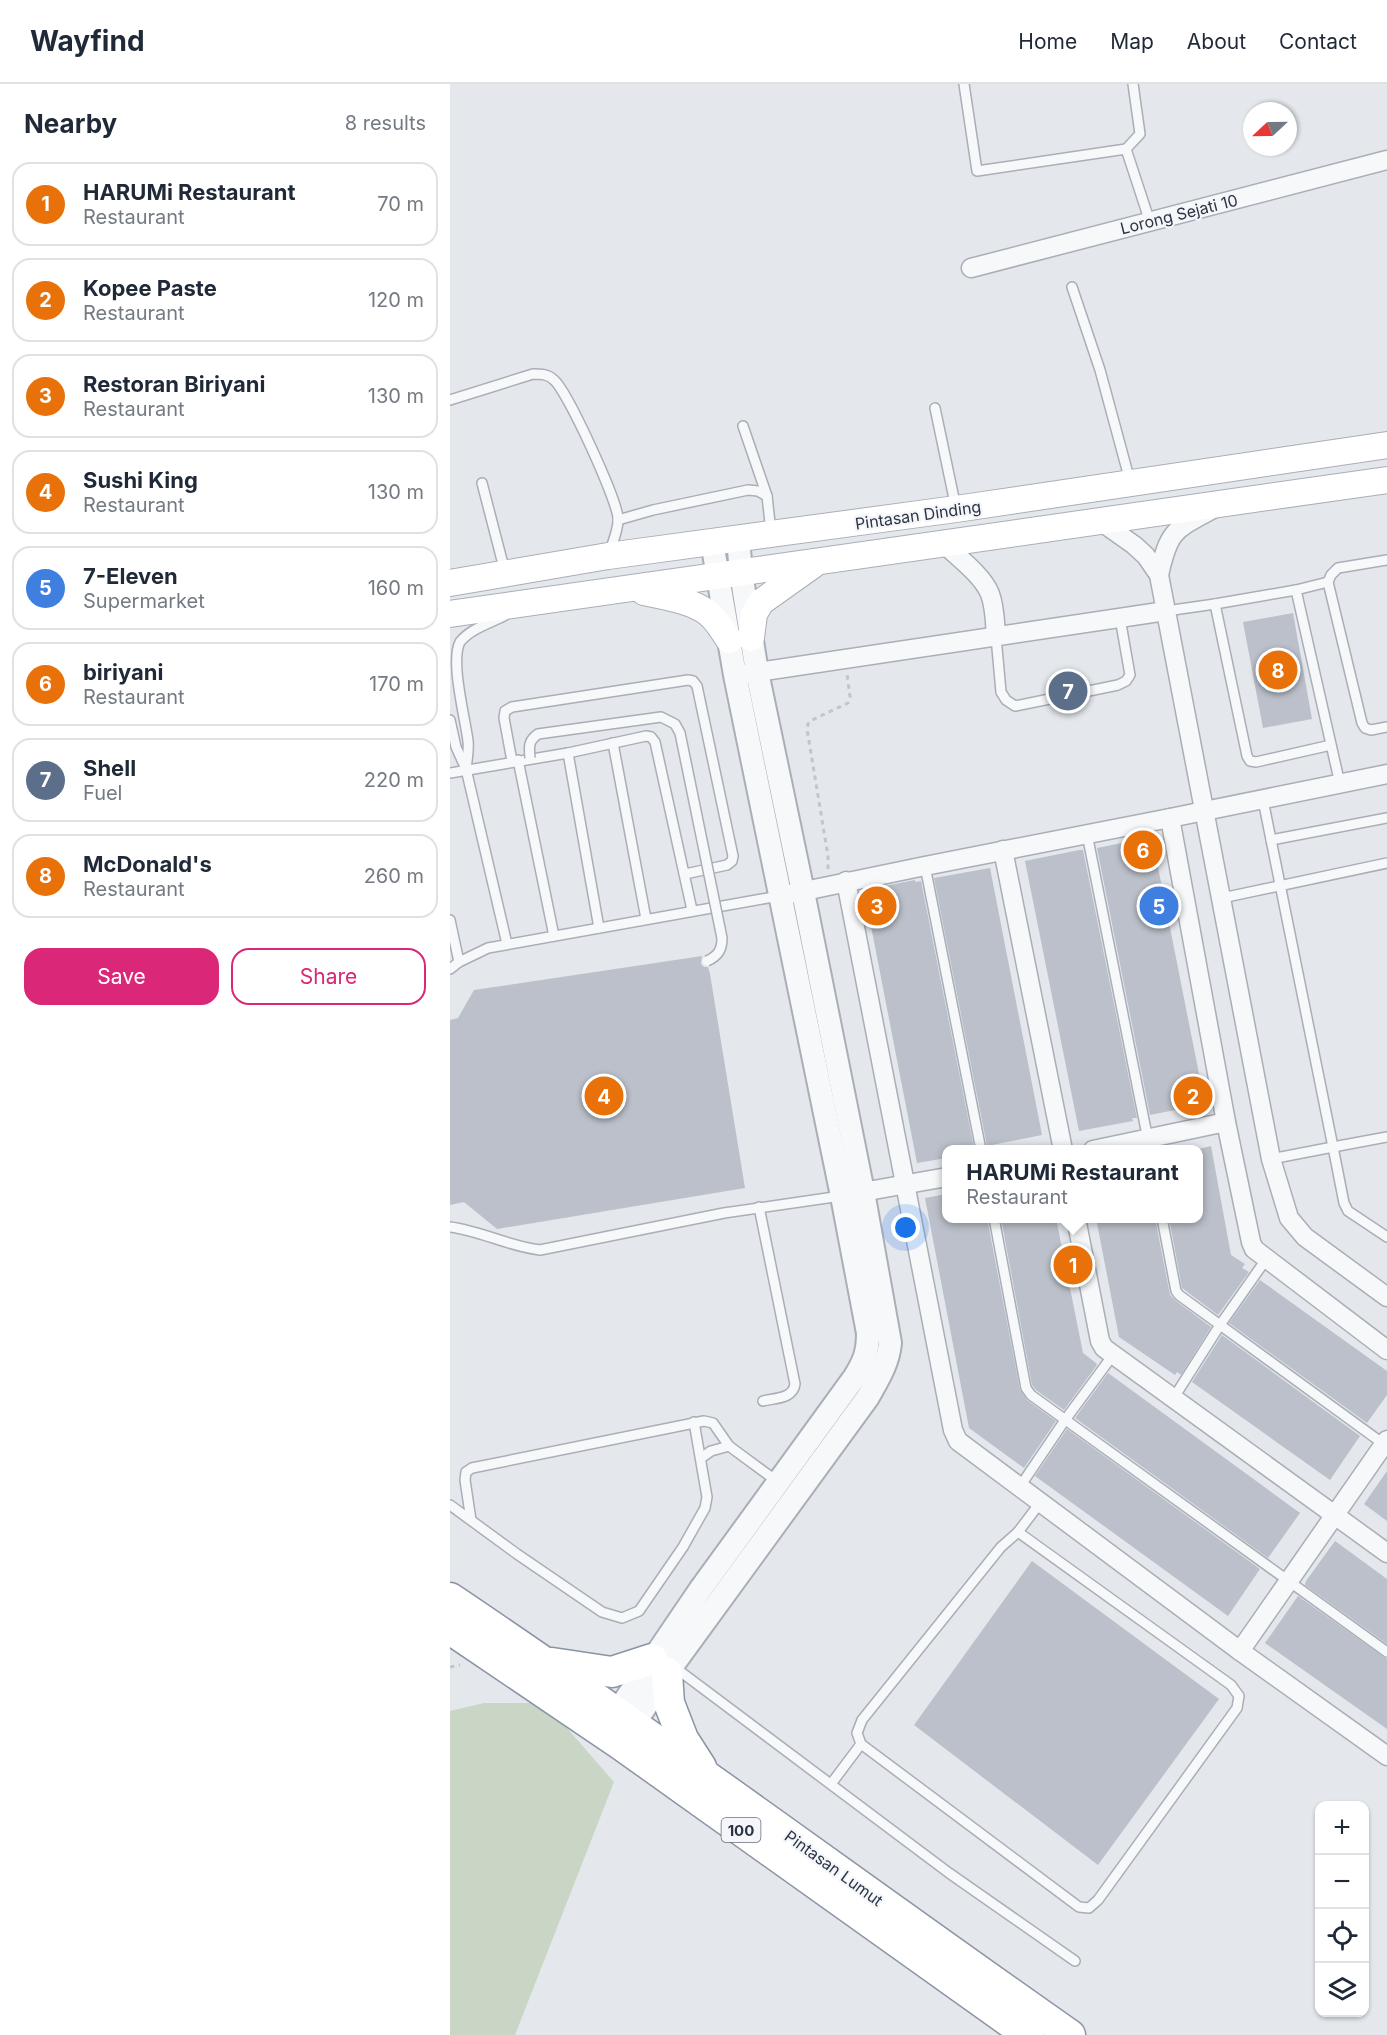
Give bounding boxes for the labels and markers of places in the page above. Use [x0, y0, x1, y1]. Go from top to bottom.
pin: 8 [1258, 648, 1298, 692]
pin: 7 [1048, 668, 1088, 714]
pin: 6 [1124, 828, 1162, 873]
pin: 3 [858, 884, 896, 928]
pin: 5 [1140, 884, 1178, 928]
pin: 4 [584, 1074, 624, 1118]
pin: 2 [1174, 1074, 1212, 1118]
pin: 1 [1054, 1242, 1092, 1288]

